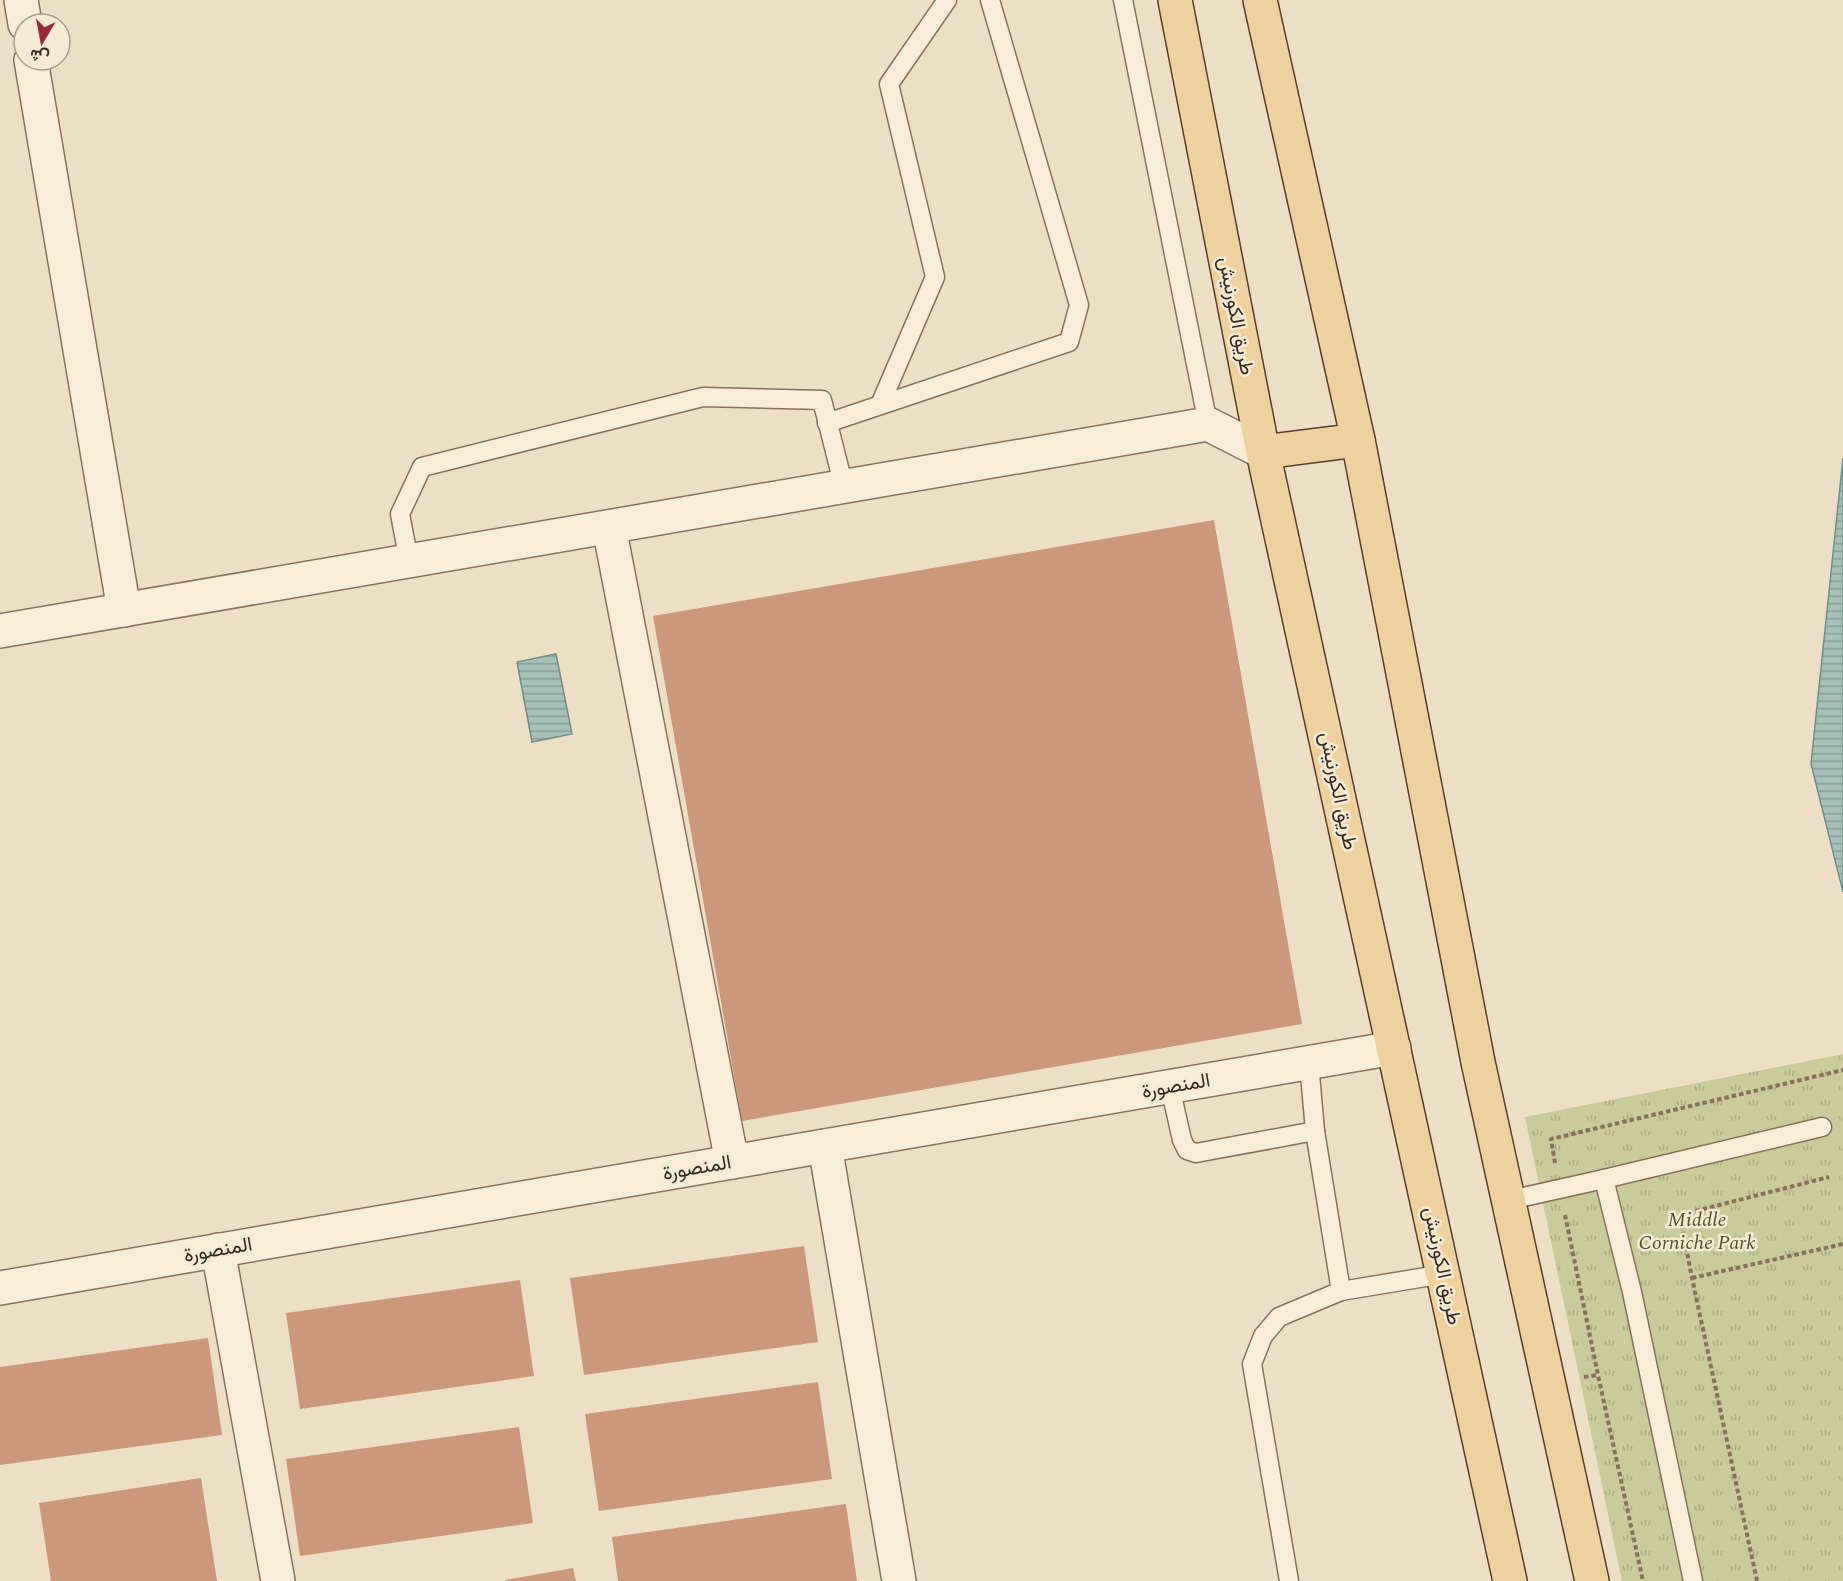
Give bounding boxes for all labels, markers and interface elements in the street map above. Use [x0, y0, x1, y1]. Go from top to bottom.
north arrow [12, 12, 72, 72]
text: ش [28, 42, 51, 69]
street label: طريق الكورنيش [1210, 254, 1262, 378]
street label: طريق الكورنيش [1311, 729, 1365, 853]
street label: المنصورة [1139, 1065, 1213, 1107]
street label: المنصورة [660, 1147, 734, 1189]
street label: طريق الكورنيش [1415, 1204, 1469, 1328]
park label: Middle Corniche Park [1638, 1205, 1756, 1258]
street label: المنصورة [181, 1229, 255, 1271]

